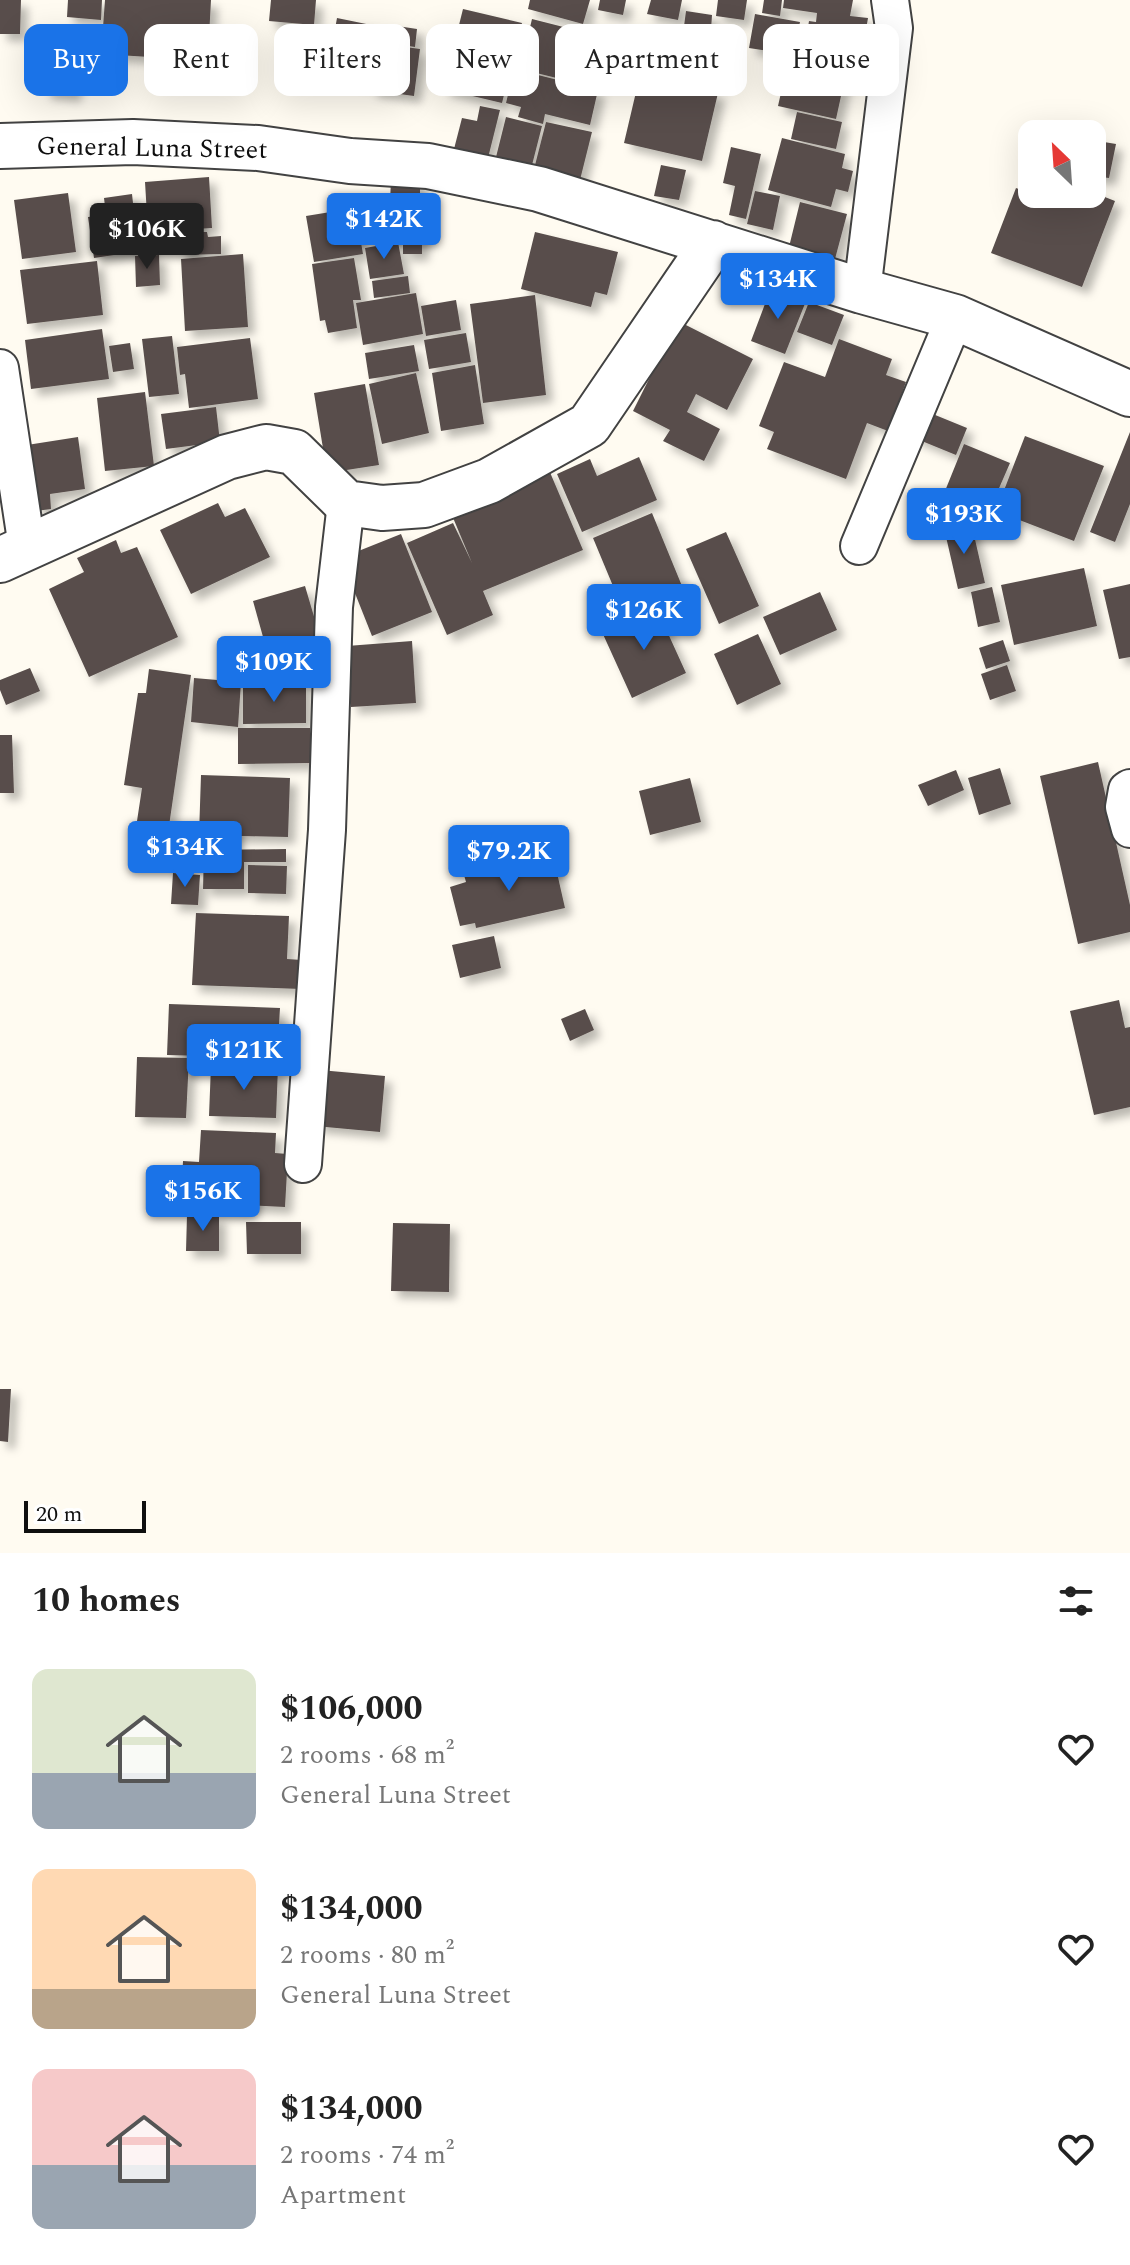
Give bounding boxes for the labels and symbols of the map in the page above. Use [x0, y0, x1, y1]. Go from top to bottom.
north arrow [1018, 120, 1106, 208]
street label: General Luna Street [36, 126, 268, 170]
pin: $142K [328, 193, 440, 261]
pin: $106K [91, 203, 203, 271]
pin: $134K [722, 253, 834, 321]
pin: $193K [908, 488, 1020, 556]
pin: $126K [588, 584, 700, 652]
pin: $109K [218, 636, 330, 704]
pin: $134K [129, 821, 241, 889]
pin: $79.2K [444, 825, 574, 893]
pin: $121K [188, 1024, 300, 1092]
pin: $156K [147, 1165, 259, 1233]
scale bar [24, 1497, 146, 1533]

